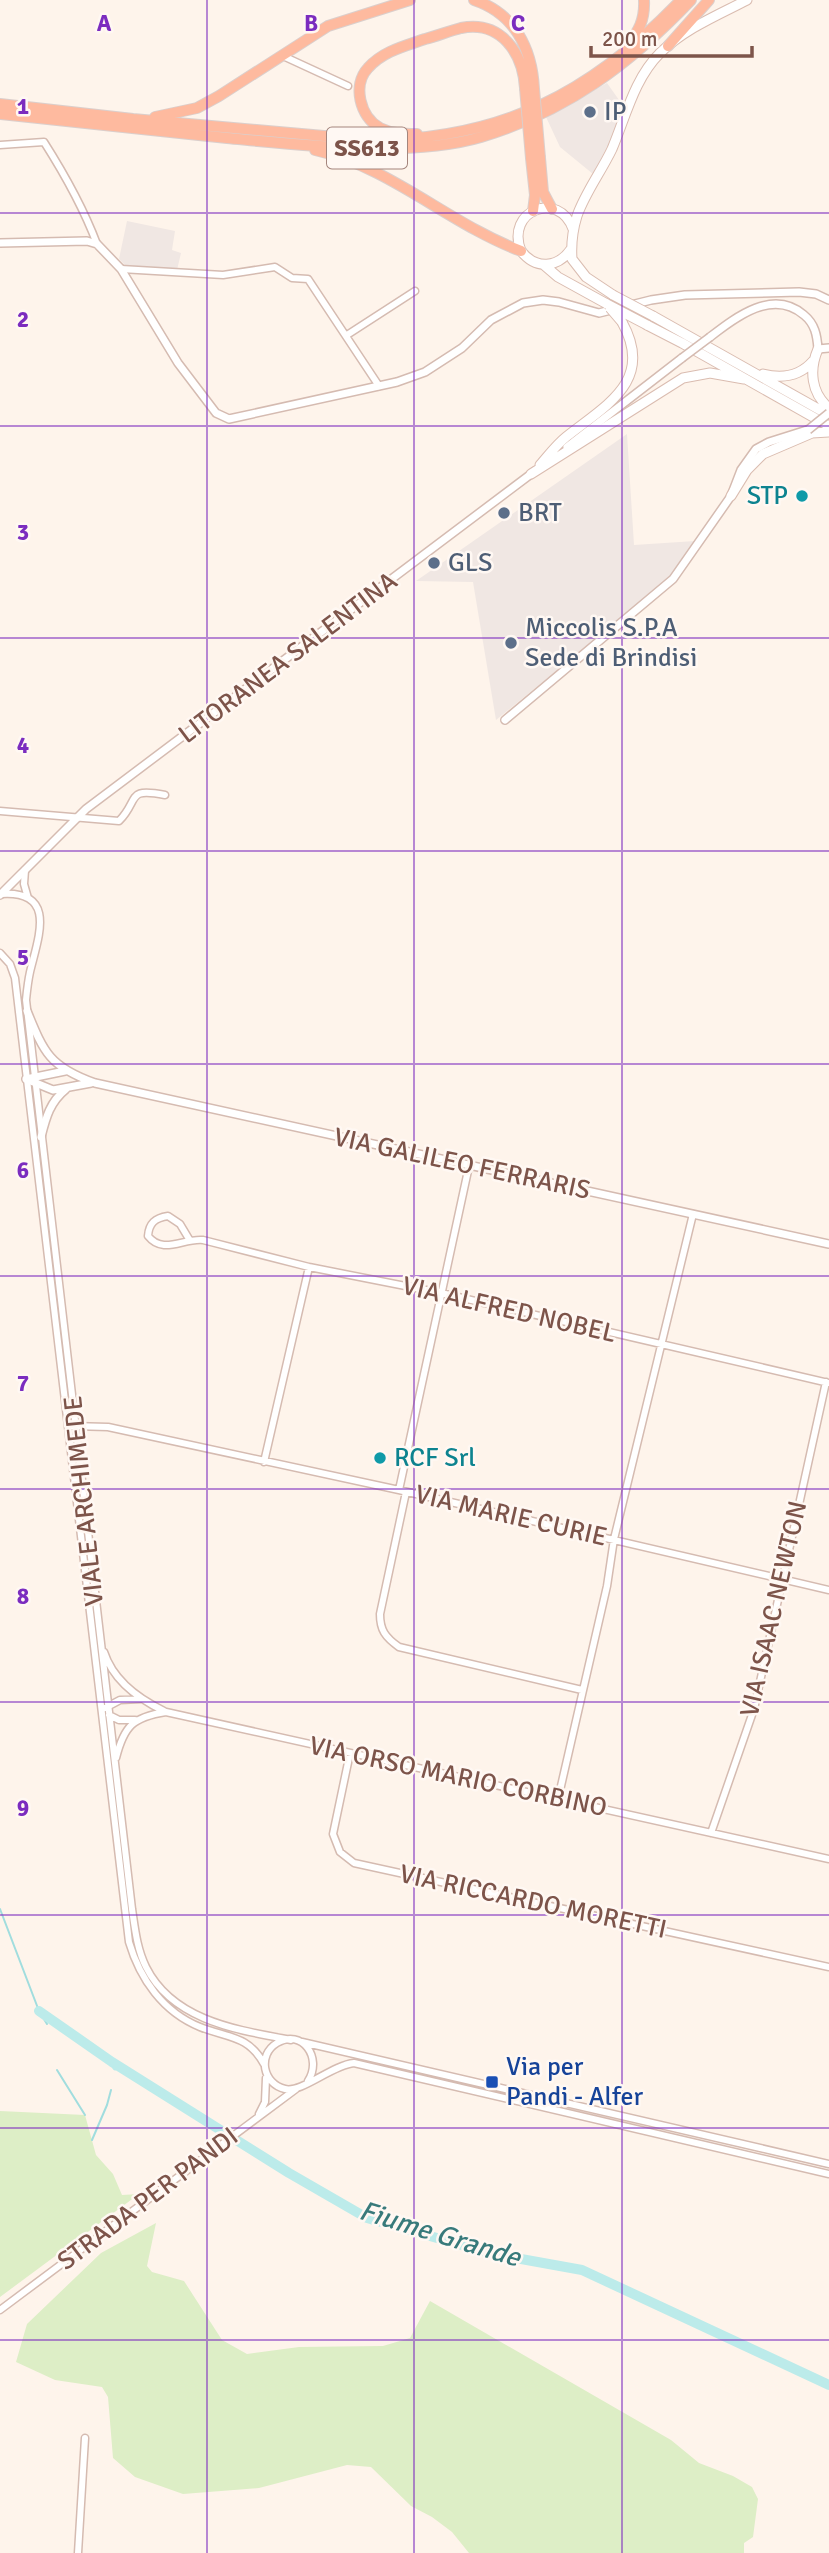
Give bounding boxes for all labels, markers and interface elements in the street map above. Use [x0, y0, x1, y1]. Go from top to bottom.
text: A [97, 9, 112, 38]
text: B [304, 9, 318, 38]
text: C [511, 9, 525, 38]
scale bar [591, 14, 752, 58]
text: 200 m [602, 26, 657, 52]
text: 1 [17, 92, 29, 121]
place label: IP [604, 96, 626, 128]
marker: IP [582, 104, 598, 120]
road number: SS613 [327, 128, 407, 168]
text: 2 [17, 305, 29, 334]
place label: STP [747, 480, 788, 512]
marker: STP [794, 488, 810, 504]
place label: BRT [518, 497, 562, 529]
marker: BRT [496, 505, 512, 521]
text: 3 [17, 518, 29, 547]
place label: GLS [448, 547, 492, 579]
marker: GLS [426, 555, 442, 571]
street label: LITORANEA SALENTINA [172, 565, 404, 751]
place label: Miccolis S.P.A Sede di Brindisi [525, 612, 697, 674]
marker: Miccolis S.P.A Sede di Brindisi [503, 635, 519, 651]
text: 4 [17, 731, 29, 760]
text: 5 [17, 943, 29, 972]
street label: VIA GALILEO FERRARIS [331, 1121, 593, 1207]
text: 6 [17, 1156, 29, 1185]
street label: VIA ALFRED NOBEL [399, 1270, 619, 1350]
text: 7 [17, 1369, 29, 1398]
street label: VIALE ARCHIMEDE [57, 1394, 111, 1608]
place label: RCF Srl [394, 1442, 476, 1474]
marker: RCF Srl [372, 1450, 388, 1466]
street label: VIA MARIE CURIE [412, 1478, 610, 1554]
street label: VIA ISAAC NEWTON [734, 1498, 814, 1720]
text: 8 [17, 1582, 29, 1611]
street label: VIA ORSO MARIO CORBINO [306, 1730, 610, 1824]
text: 9 [17, 1794, 29, 1823]
street label: VIA RICCARDO MORETTI [397, 1858, 669, 1946]
place label: Via per Pandi - Alfer [506, 2051, 643, 2113]
marker: Via per Pandi - Alfer [484, 2074, 500, 2090]
street label: STRADA PER PANDI [51, 2121, 245, 2277]
water label: Fiume Grande [355, 2193, 526, 2275]

